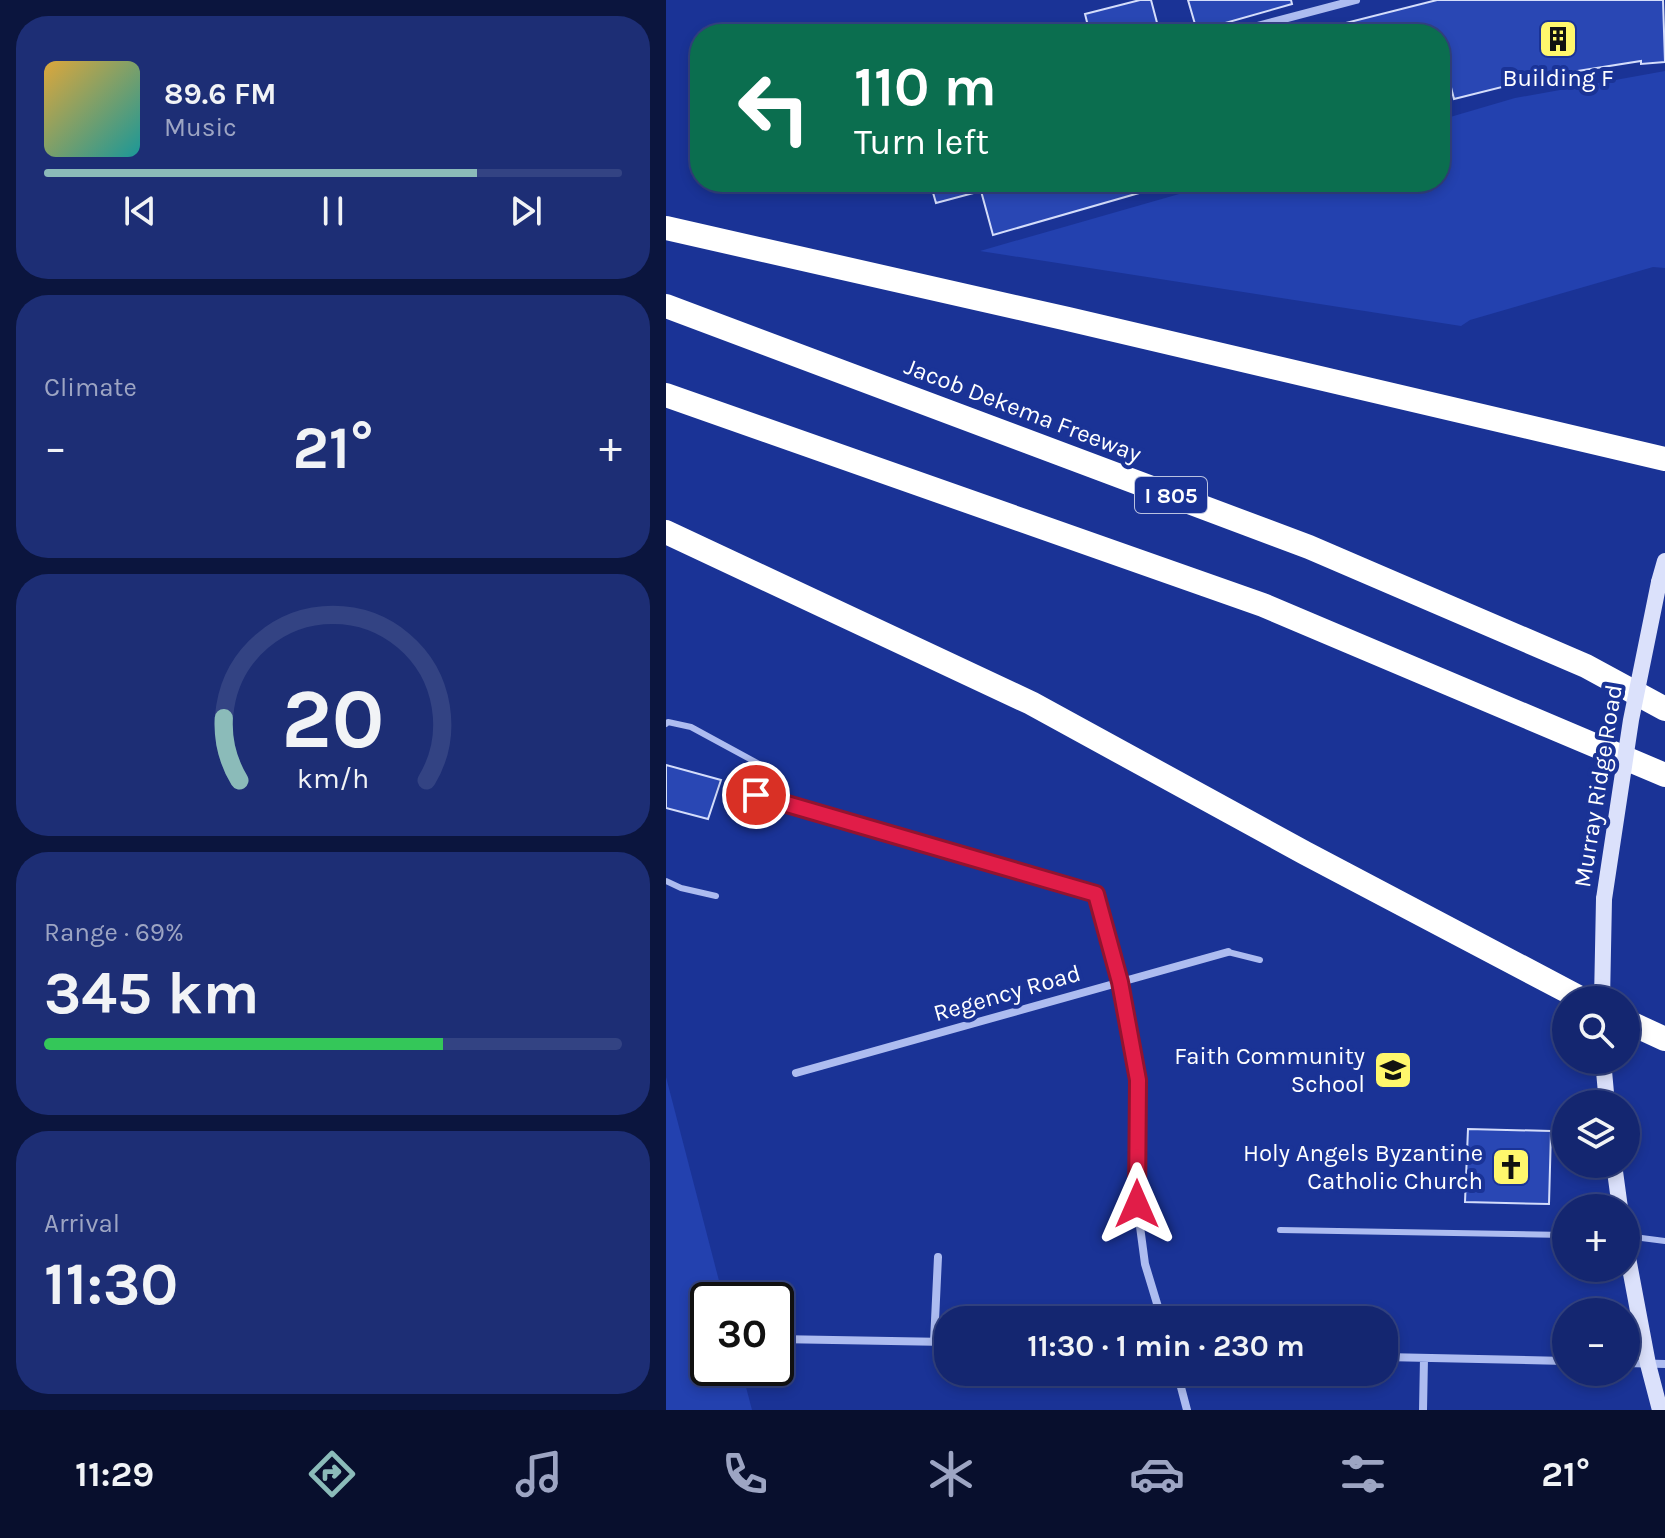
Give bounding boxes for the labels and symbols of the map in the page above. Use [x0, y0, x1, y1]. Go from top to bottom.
building icon: Building F [1537, 18, 1579, 60]
place label: Building F [1502, 64, 1614, 92]
street label: Jacob Dekema Freeway [901, 352, 1145, 468]
road number: I 805 [1135, 477, 1207, 513]
street label: Murray Ridge Road [1568, 682, 1628, 890]
pin [722, 761, 790, 829]
street label: Regency Road [930, 959, 1084, 1027]
place label: Faith Community School [1174, 1042, 1365, 1098]
school or university icon: Faith Community School [1372, 1049, 1414, 1091]
place label: Holy Angels Byzantine Catholic Church [1243, 1139, 1483, 1195]
church icon: Holy Angels Byzantine Catholic Church [1490, 1146, 1532, 1188]
position arrow [1095, 1162, 1179, 1246]
speed limit sign: 30 [690, 1282, 794, 1386]

